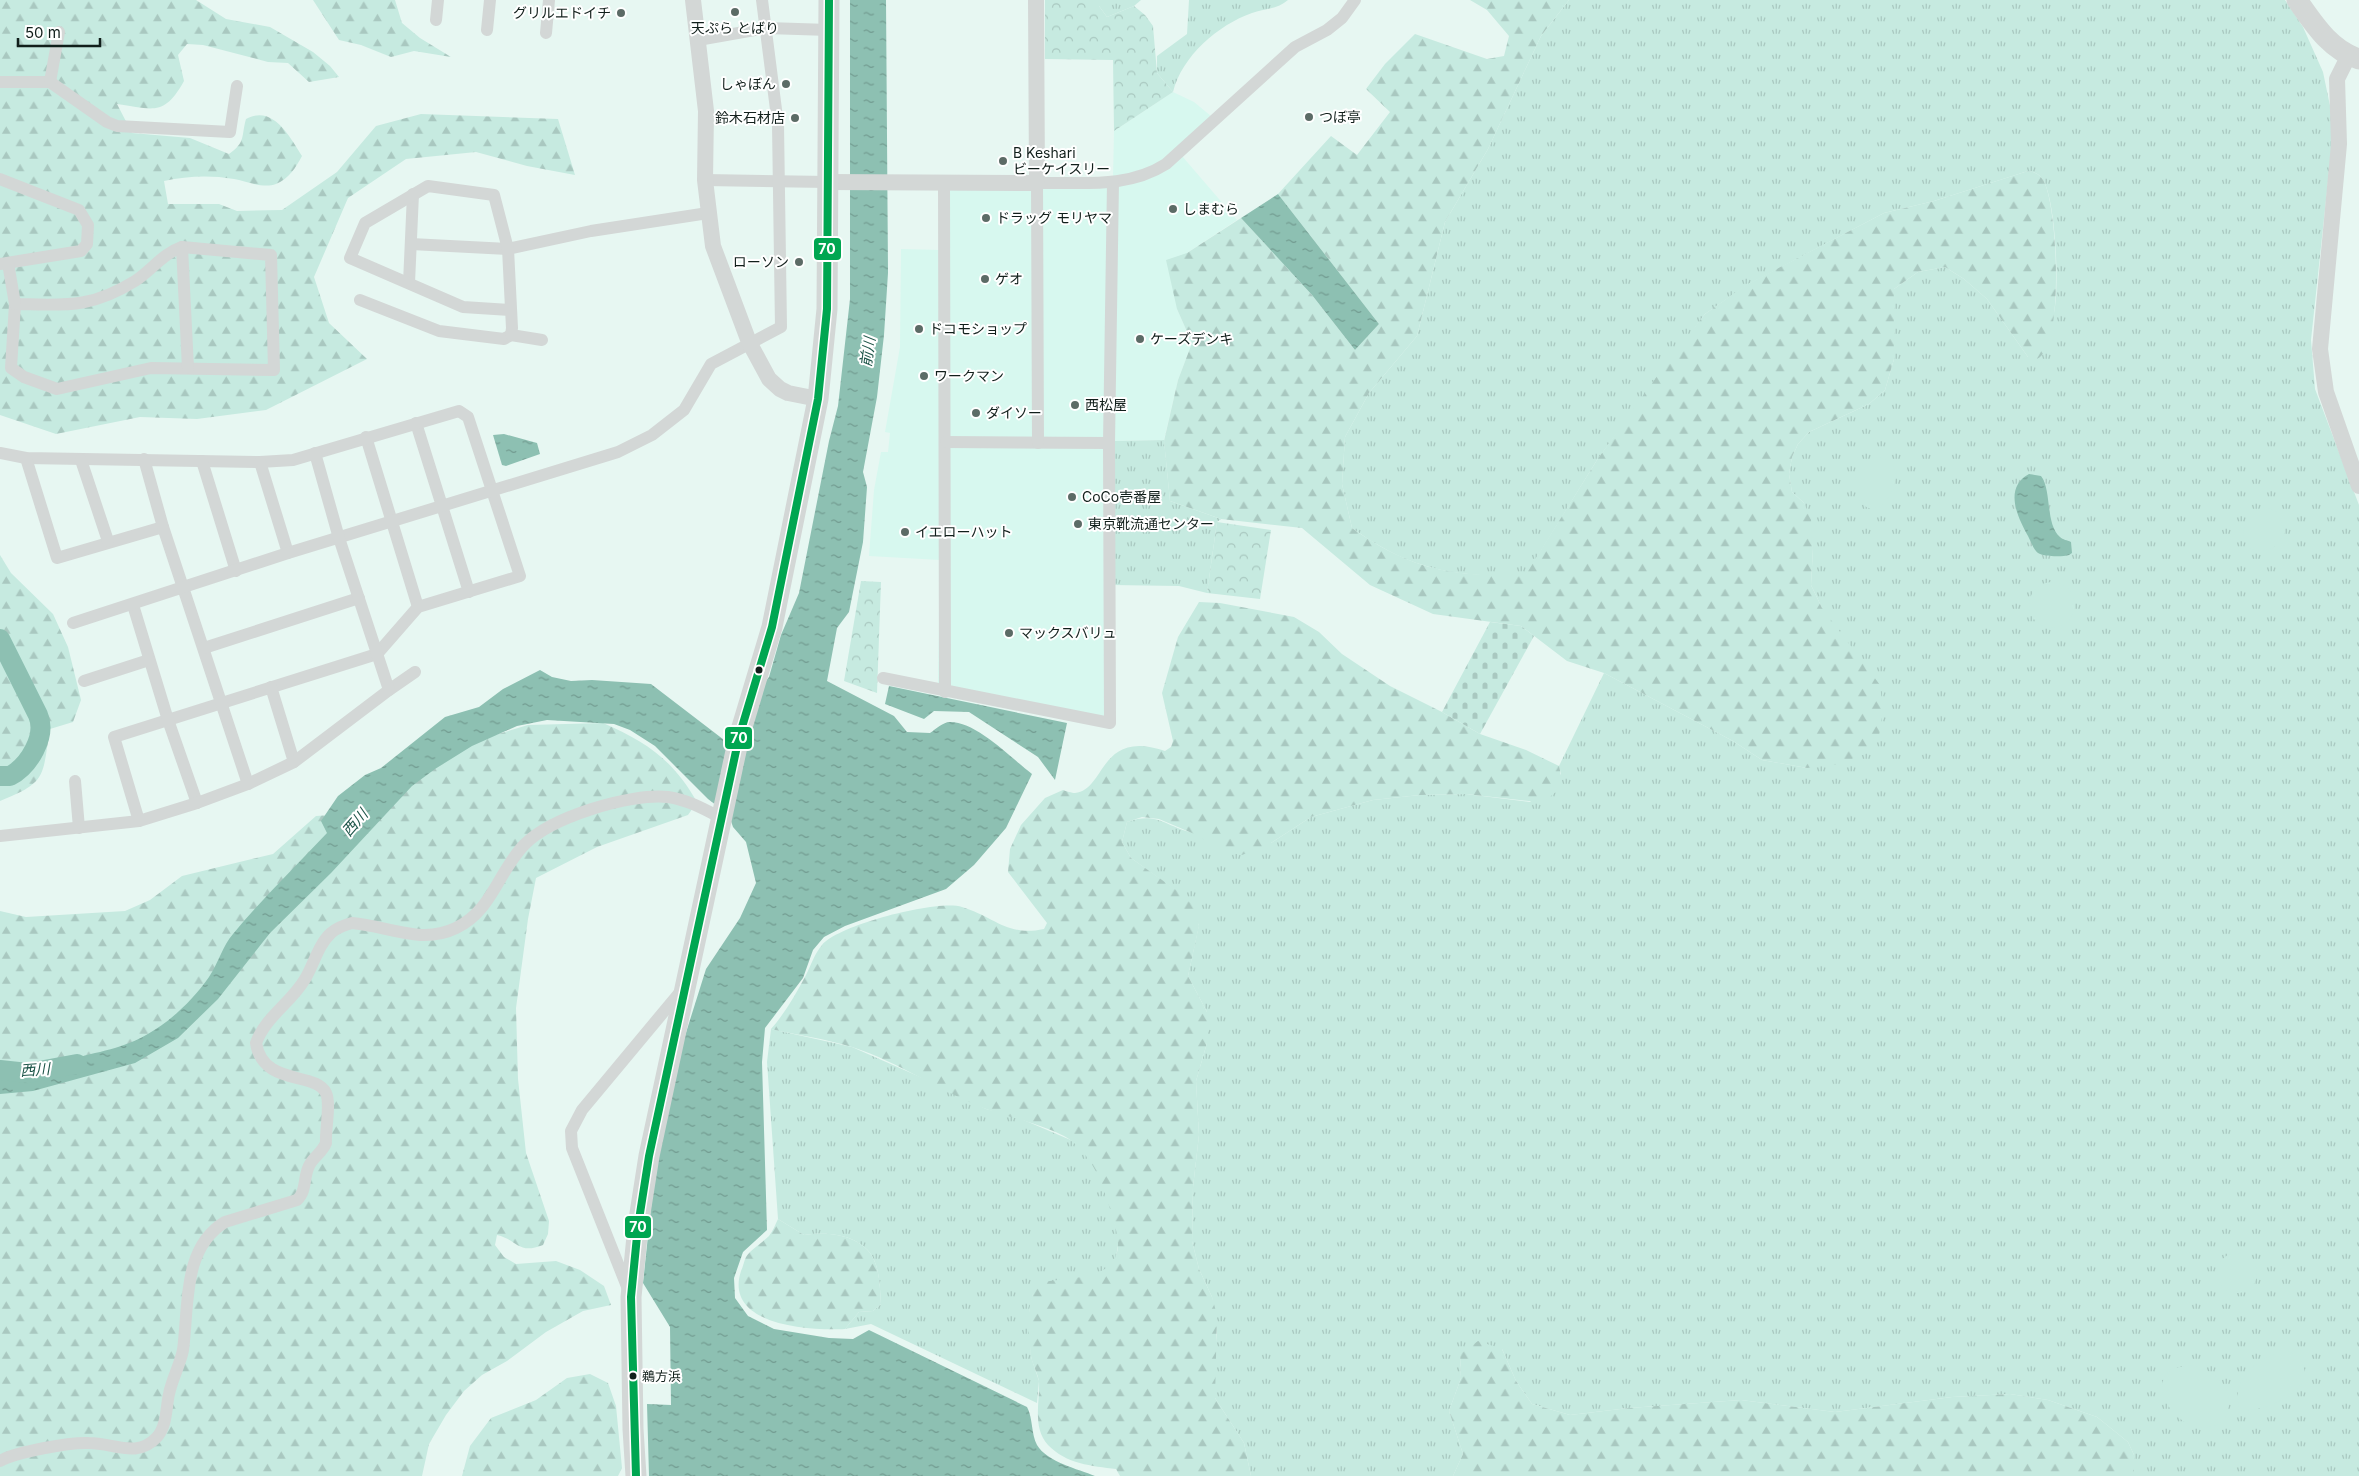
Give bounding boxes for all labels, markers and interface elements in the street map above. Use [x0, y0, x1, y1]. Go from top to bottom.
place label: グリルエドイチ [513, 4, 611, 21]
marker: 天ぷら とばり [729, 6, 741, 18]
marker: グリルエドイチ [615, 7, 627, 19]
scale bar [18, 15, 100, 47]
place label: 天ぷら とばり [691, 19, 779, 36]
text: 50 m [25, 23, 61, 42]
place label: しゃぼん [720, 75, 776, 92]
marker: しゃぼん [780, 78, 792, 90]
place label: つぼ亭 [1319, 108, 1361, 125]
place label: 鈴木石材店 [715, 109, 785, 126]
marker: つぼ亭 [1303, 111, 1315, 123]
marker: 鈴木石材店 [789, 112, 801, 124]
place label: B Keshari ビーケイスリー [1013, 144, 1110, 177]
marker: B Keshari ビーケイスリー [997, 155, 1009, 167]
place label: しまむら [1183, 200, 1239, 217]
marker: しまむら [1167, 203, 1179, 215]
place label: ドラッグ モリヤマ [996, 209, 1112, 226]
marker: ドラッグ モリヤマ [980, 212, 992, 224]
line badge: 70 [813, 237, 842, 261]
text: 70 [818, 240, 836, 257]
place label: ローソン [733, 253, 789, 270]
marker: ローソン [793, 256, 805, 268]
place label: ゲオ [995, 270, 1023, 287]
marker: ゲオ [979, 273, 991, 285]
place label: ドコモショップ [929, 320, 1027, 337]
marker: ドコモショップ [913, 323, 925, 335]
place label: ケーズデンキ [1150, 330, 1233, 347]
marker: ケーズデンキ [1134, 333, 1146, 345]
water label: 前川 [856, 334, 879, 368]
place label: ワークマン [934, 367, 1004, 384]
marker: ワークマン [918, 370, 930, 382]
place label: 西松屋 [1085, 396, 1127, 413]
marker: 西松屋 [1069, 399, 1081, 411]
place label: ダイソー [986, 404, 1042, 421]
marker: ダイソー [970, 407, 982, 419]
place label: CoCo壱番屋 [1082, 488, 1161, 505]
marker: CoCo壱番屋 [1066, 491, 1078, 503]
place label: 東京靴流通センター [1088, 515, 1214, 532]
marker: 東京靴流通センター [1072, 518, 1084, 530]
place label: イエローハット [915, 523, 1013, 540]
marker: イエローハット [899, 526, 911, 538]
place label: マックスバリュ [1019, 624, 1117, 641]
marker: マックスバリュ [1003, 627, 1015, 639]
unlabelled marker [754, 665, 764, 675]
line badge: 70 [724, 726, 753, 750]
text: 70 [730, 729, 748, 746]
water label: 西川 [338, 804, 373, 840]
water label: 西川 [19, 1059, 53, 1080]
line badge: 70 [624, 1215, 652, 1239]
text: 70 [629, 1218, 647, 1235]
place label: 鵜方浜 [642, 1368, 681, 1384]
marker: 鵜方浜 [628, 1371, 638, 1381]

